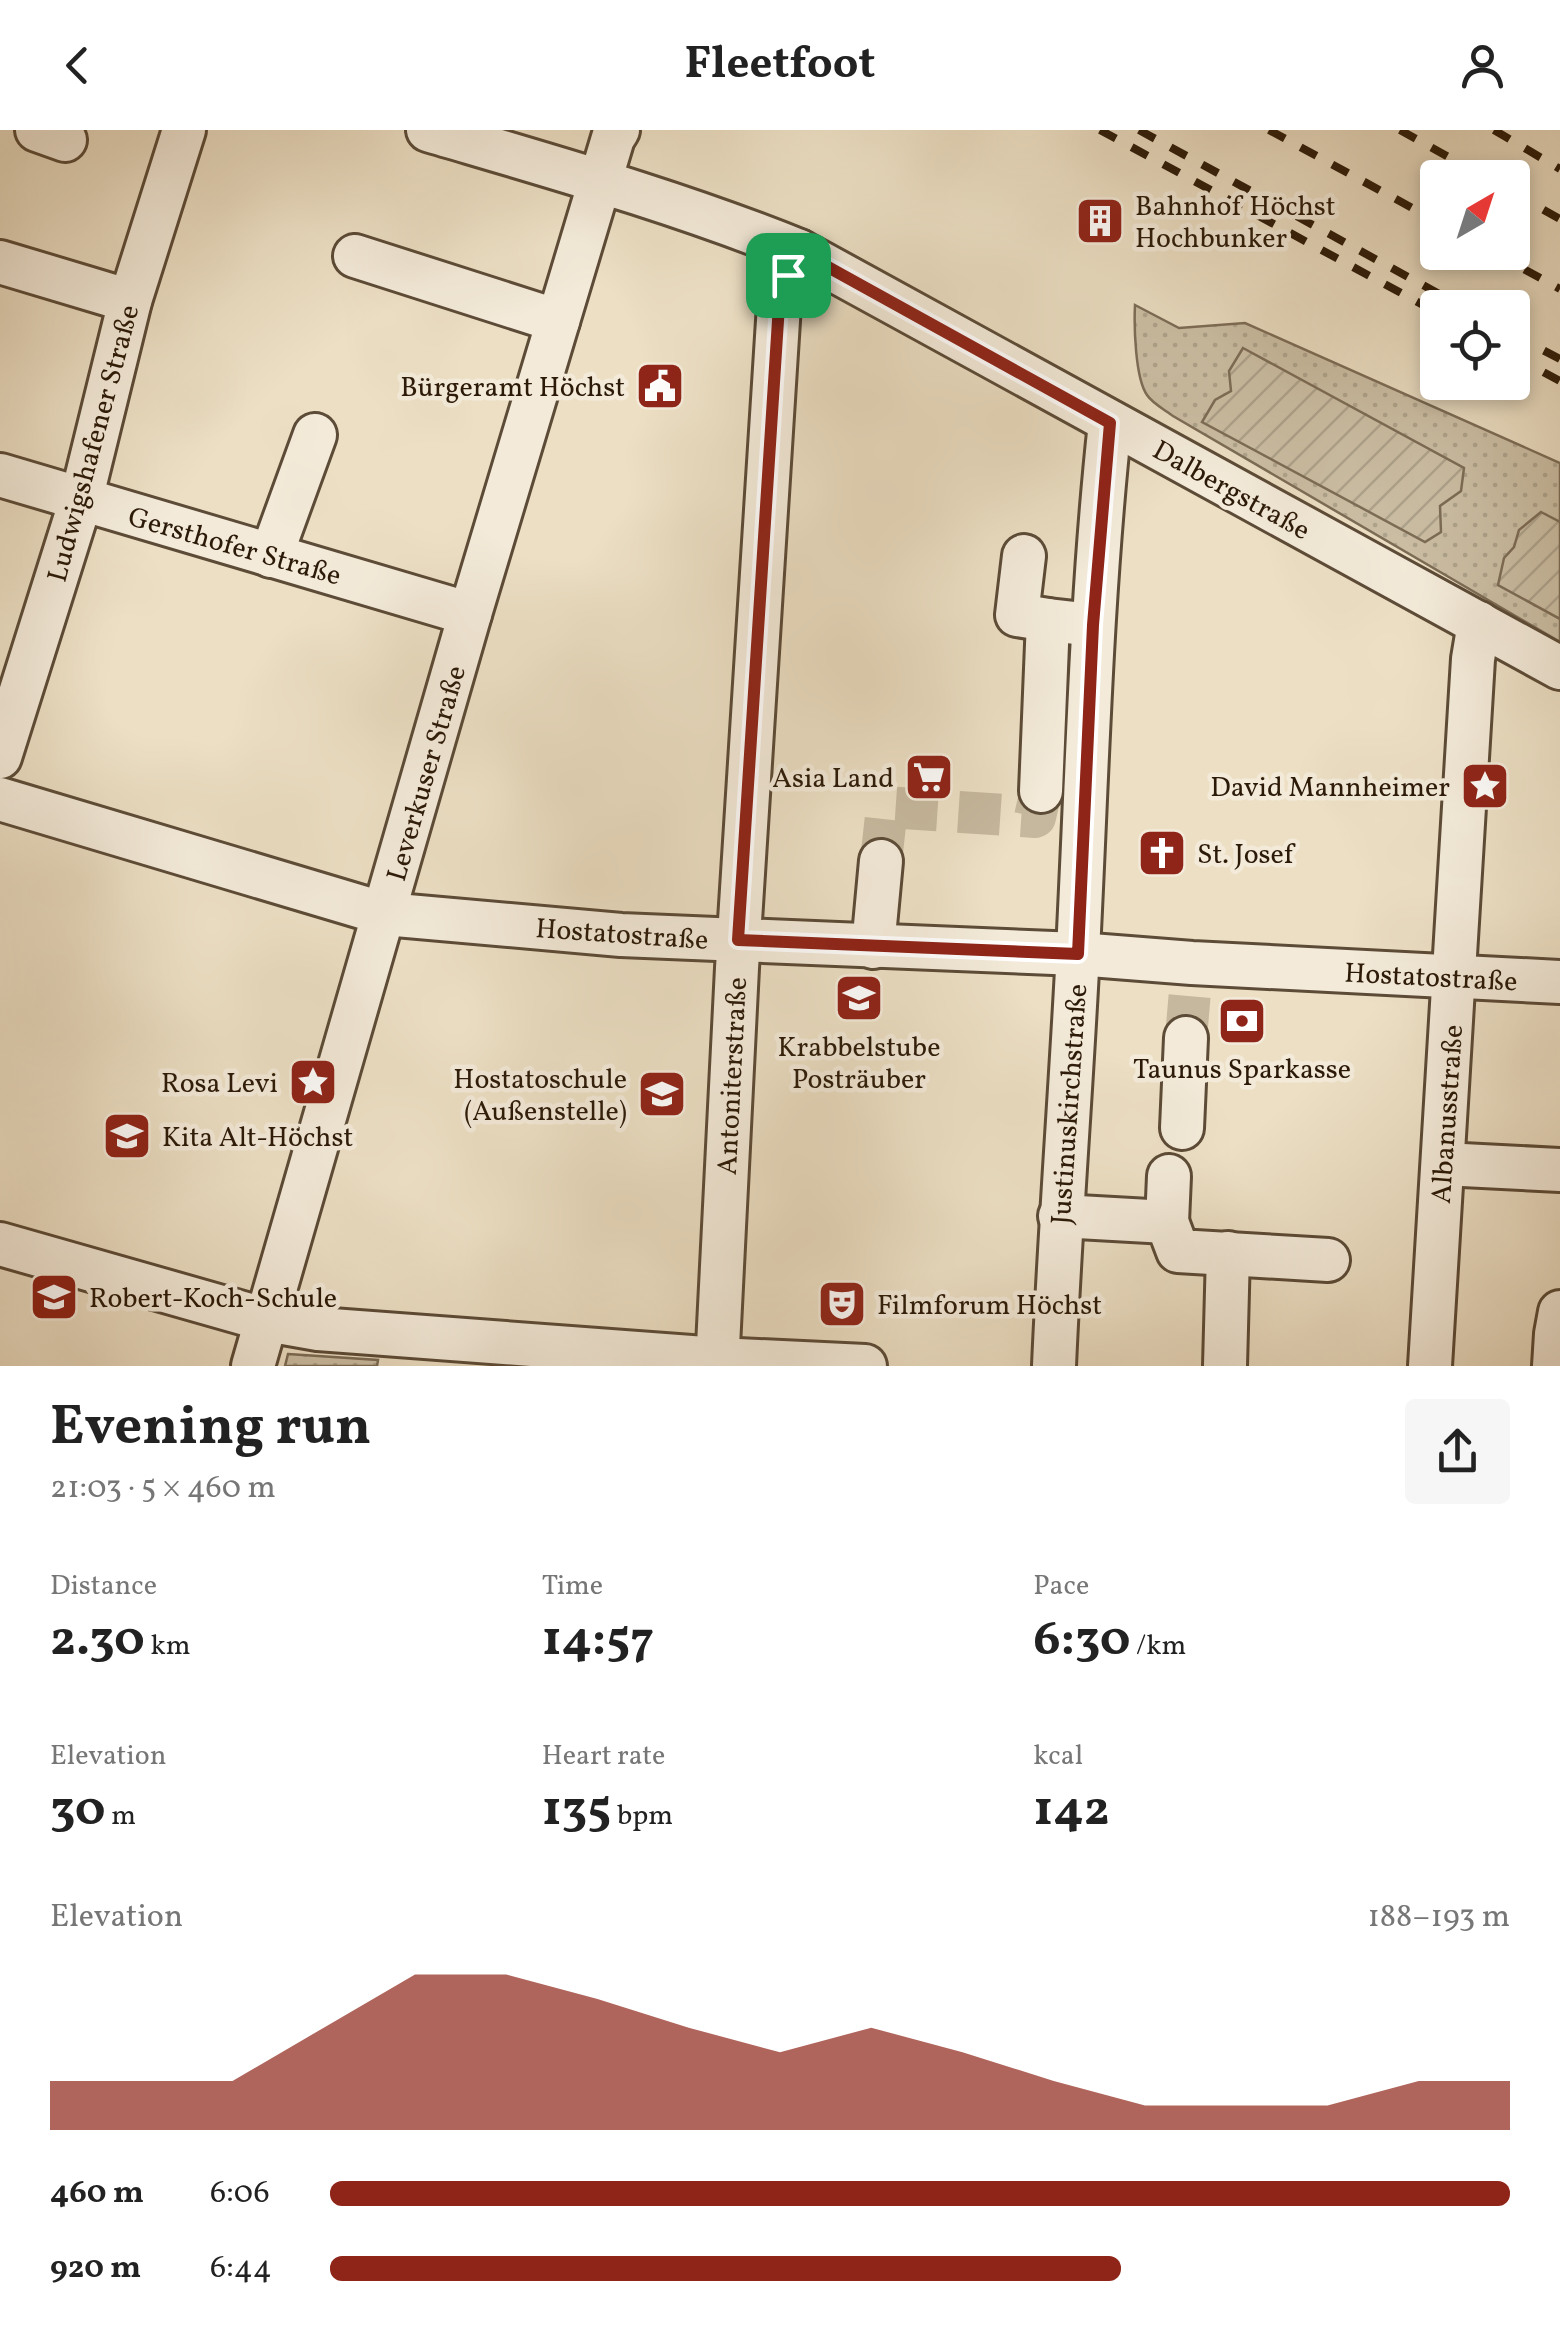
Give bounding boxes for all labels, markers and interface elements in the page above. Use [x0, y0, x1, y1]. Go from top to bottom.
text: Fleetfoot [685, 34, 875, 97]
icon: back [50, 38, 105, 93]
icon: person [1455, 38, 1510, 93]
north arrow [1420, 160, 1530, 270]
map controls [1420, 160, 1530, 400]
place label: Bahnhof Höchst Hochbunker [1135, 188, 1336, 259]
building icon: Bahnhof Höchst Hochbunker [1074, 195, 1126, 247]
pin [746, 233, 831, 318]
icon: arrive [761, 248, 816, 303]
button: locate [1420, 290, 1530, 400]
street label: Ludwigshafener Straße [39, 301, 150, 587]
public building icon: Bürgeramt Höchst [634, 360, 686, 412]
place label: Bürgeramt Höchst [400, 369, 625, 408]
street label: Dalbergstraße [1145, 432, 1317, 551]
street label: Gersthofer Straße [123, 498, 345, 596]
street label: Leverkuser Straße [378, 661, 477, 886]
supermarket icon: Asia Land [903, 751, 955, 803]
place label: Asia Land [772, 760, 894, 799]
place icon: David Mannheimer [1459, 760, 1511, 812]
place label: David Mannheimer [1210, 769, 1450, 808]
church icon: St. Josef [1136, 827, 1188, 879]
place label: St. Josef [1197, 836, 1296, 875]
street label: Hostatostraße [534, 910, 710, 961]
street label: Hostatostraße [1343, 954, 1518, 1003]
school or university icon: Krabbelstube Posträuber [833, 972, 885, 1024]
street label: Antoniterstraße [709, 976, 758, 1176]
street label: Justinuskirchstraße [1043, 983, 1098, 1226]
bank icon: Taunus Sparkasse [1216, 995, 1268, 1047]
street label: Albanusstraße [1423, 1023, 1474, 1205]
place label: Krabbelstube Posträuber [778, 1029, 940, 1100]
place label: Taunus Sparkasse [1133, 1051, 1351, 1090]
place icon: Rosa Levi [287, 1056, 339, 1108]
place label: Hostatoschule (Außenstelle) [453, 1061, 627, 1132]
place label: Rosa Levi [161, 1065, 278, 1104]
school or university icon: Hostatoschule (Außenstelle) [636, 1068, 688, 1120]
school or university icon: Kita Alt-Höchst [101, 1110, 153, 1162]
place label: Kita Alt-Höchst [162, 1119, 353, 1158]
school or university icon: Robert-Koch-Schule [28, 1271, 80, 1323]
theatre icon: Filmforum Höchst [816, 1278, 868, 1330]
place label: Robert-Koch-Schule [89, 1280, 337, 1319]
place label: Filmforum Höchst [877, 1287, 1102, 1326]
text: Evening run [50, 1391, 371, 1467]
button: share [1405, 1399, 1510, 1504]
text: 21:03 · 5 × 460 m [50, 1467, 276, 1511]
text: Distance [50, 1567, 157, 1606]
text: Time [542, 1567, 603, 1606]
text: Pace [1033, 1567, 1089, 1606]
text: 2.30 [50, 1606, 145, 1676]
text: 14:57 [542, 1606, 654, 1676]
text: 6:30 [1033, 1606, 1131, 1676]
text: km [145, 1627, 190, 1666]
text: /km [1131, 1627, 1186, 1666]
text: Elevation [50, 1737, 166, 1776]
text: Heart rate [542, 1737, 665, 1776]
text: kcal [1033, 1737, 1083, 1776]
text: 30 [50, 1776, 106, 1846]
text: 135 [542, 1776, 611, 1846]
text: 142 [1033, 1776, 1110, 1846]
text: m [106, 1797, 136, 1836]
text: bpm [611, 1797, 673, 1836]
text: Elevation [50, 1896, 183, 1940]
text: 188–193 m [1367, 1896, 1510, 1940]
text: 460 m [50, 2172, 144, 2216]
text: 6:06 [210, 2172, 270, 2216]
text: 920 m [50, 2247, 141, 2291]
text: 6:44 [210, 2247, 272, 2291]

